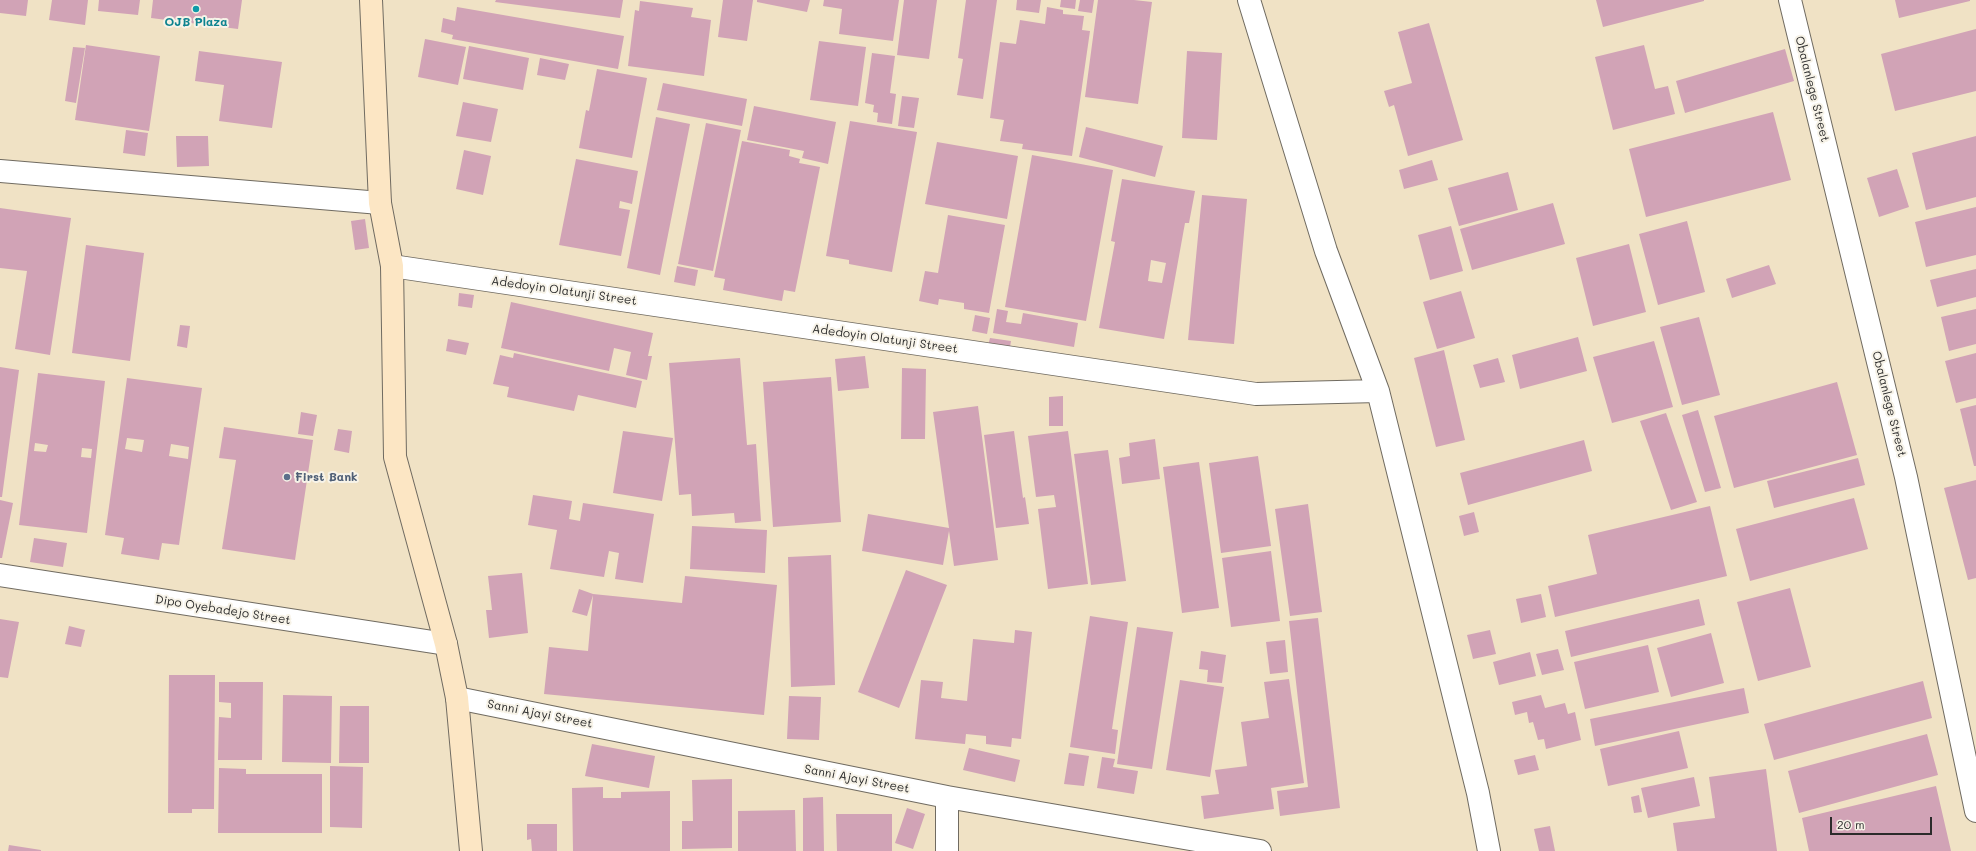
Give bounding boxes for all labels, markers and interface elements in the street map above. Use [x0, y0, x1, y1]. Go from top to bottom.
marker: OJB Plaza [191, 4, 201, 14]
place label: OJB Plaza [164, 15, 228, 29]
street label: Obalanlege Street [1792, 35, 1832, 143]
street label: Adedoyin Olatunji Street [490, 274, 638, 308]
street label: Adedoyin Olatunji Street [811, 322, 959, 356]
street label: Obalanlege Street [1869, 350, 1909, 458]
place label: First Bank [295, 470, 358, 484]
marker: First Bank [282, 472, 292, 482]
street label: Dipo Oyebadejo Street [154, 592, 292, 628]
street label: Sanni Ajayi Street [486, 697, 594, 731]
street label: Sanni Ajayi Street [803, 762, 911, 796]
scale bar [1832, 809, 1934, 835]
text: 20 m [1837, 816, 1865, 832]

